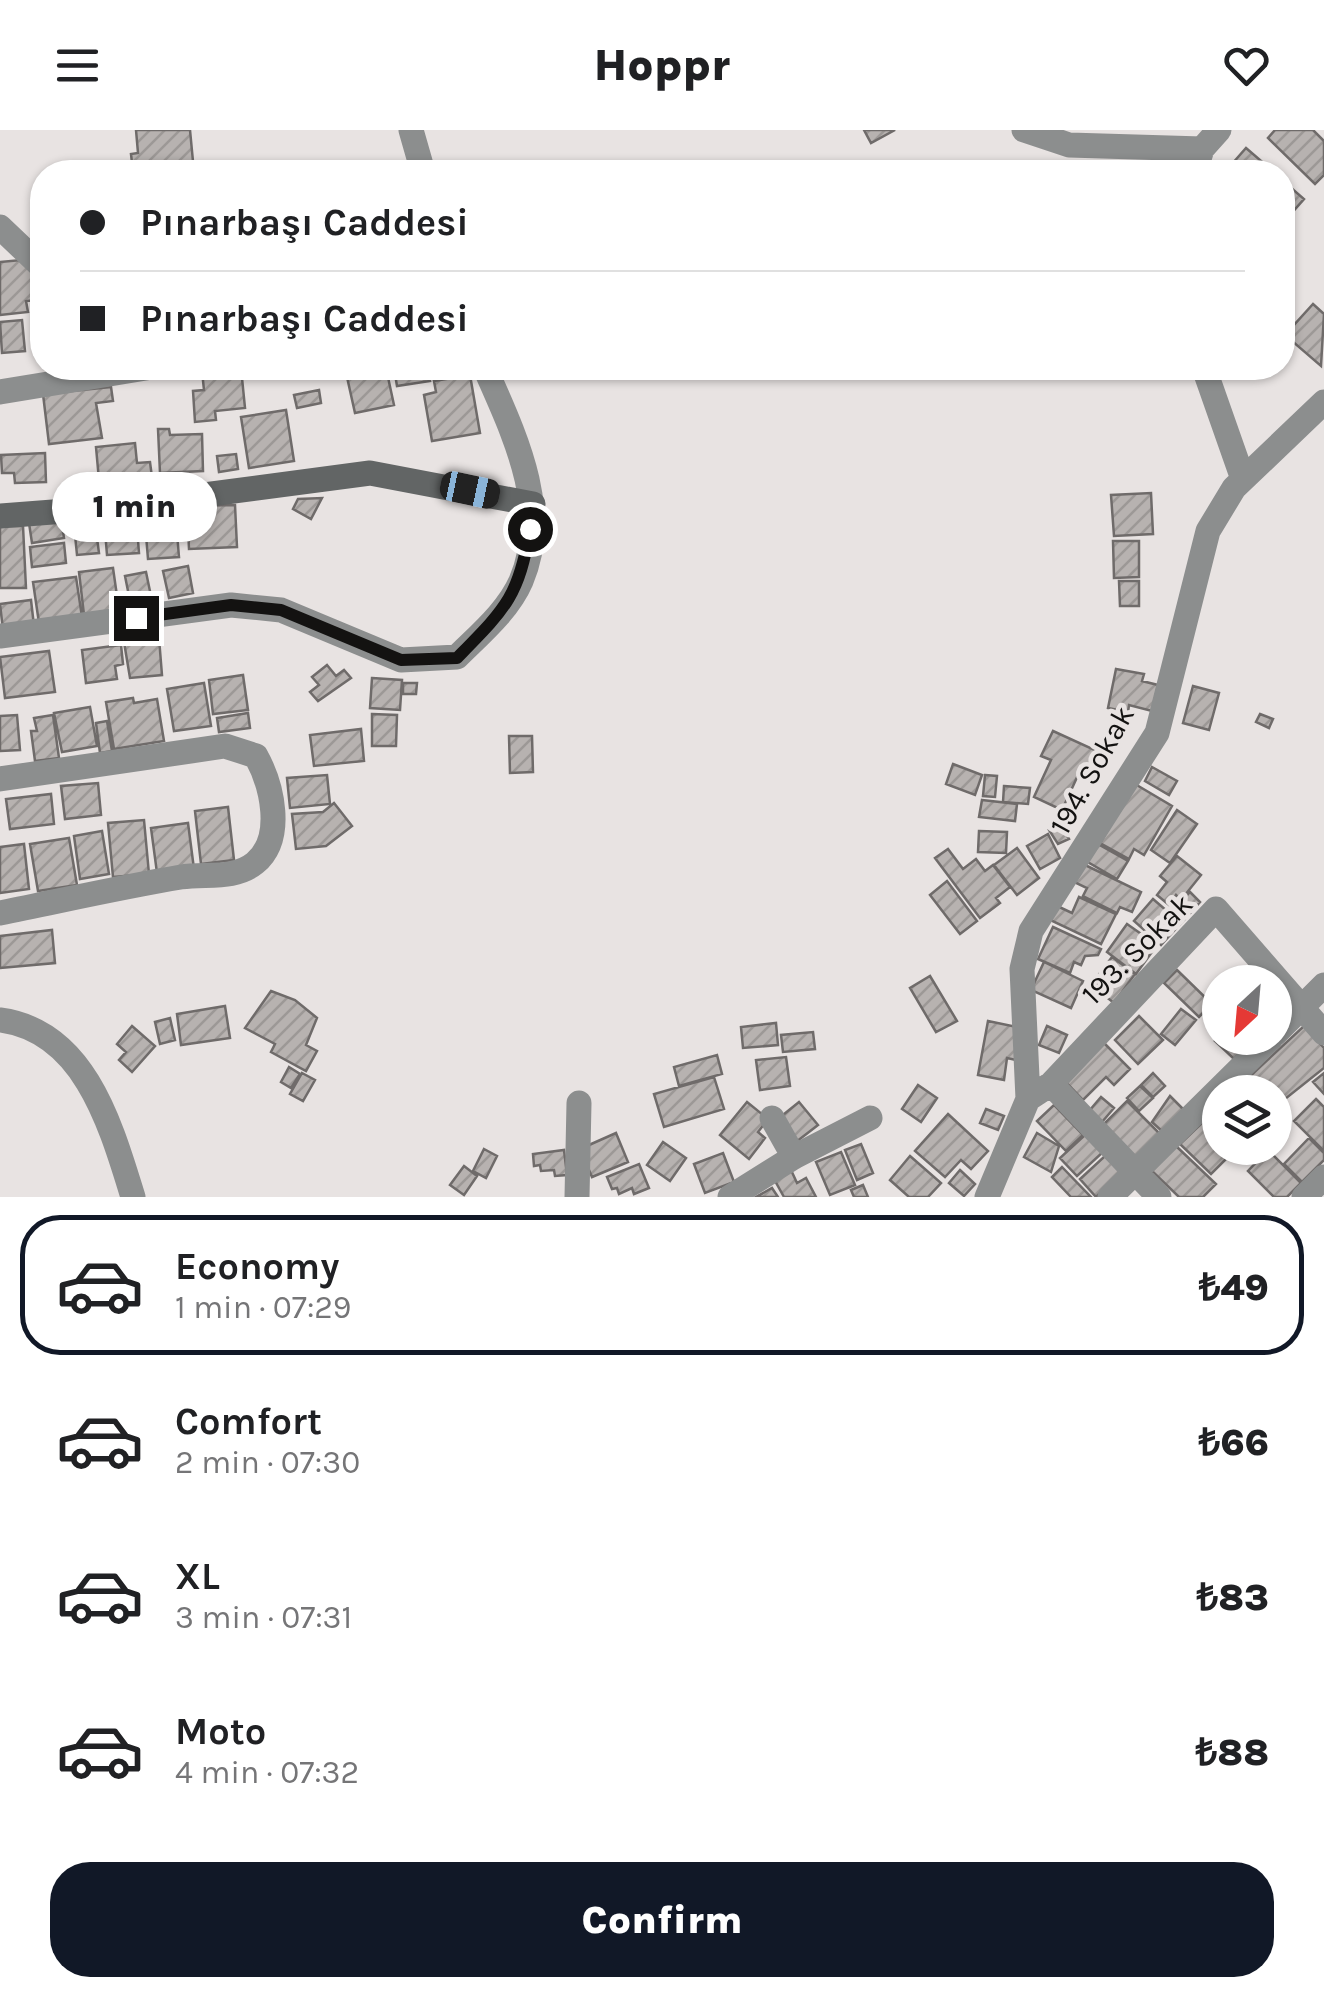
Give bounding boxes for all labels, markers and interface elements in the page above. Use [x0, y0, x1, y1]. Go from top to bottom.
icon: menu [50, 38, 105, 93]
icon: heart [1219, 38, 1274, 93]
text: Hoppr [594, 39, 730, 91]
text: Pınarbaşı Caddesi [140, 200, 469, 245]
text: Pınarbaşı Caddesi [140, 296, 469, 341]
car [438, 469, 502, 511]
callout: 1 min [54, 473, 218, 543]
text: 1 min [93, 488, 176, 525]
route start [508, 507, 553, 552]
route end [114, 596, 159, 641]
street label: 194. Sokak [1042, 699, 1142, 841]
street label: 193. Sokak [1074, 886, 1200, 1012]
north arrow [1202, 965, 1292, 1055]
map controls [1202, 965, 1292, 1165]
button: layers [1202, 1075, 1292, 1165]
icon: car [55, 1240, 145, 1330]
text: Economy [175, 1244, 339, 1289]
text: ₺49 [1199, 1265, 1269, 1310]
text: 1 min · 07:29 [175, 1289, 351, 1326]
icon: car [55, 1395, 145, 1485]
text: Comfort [175, 1399, 322, 1444]
text: ₺66 [1198, 1420, 1269, 1465]
text: 2 min · 07:30 [175, 1444, 360, 1481]
icon: car [55, 1550, 145, 1640]
text: XL [175, 1554, 220, 1599]
text: ₺83 [1197, 1575, 1269, 1620]
text: 3 min · 07:31 [175, 1599, 352, 1636]
icon: car [55, 1705, 145, 1795]
text: Moto [175, 1709, 266, 1754]
text: ₺88 [1196, 1730, 1269, 1775]
text: 4 min · 07:32 [175, 1754, 359, 1791]
button: Confirm [50, 1862, 1274, 1977]

